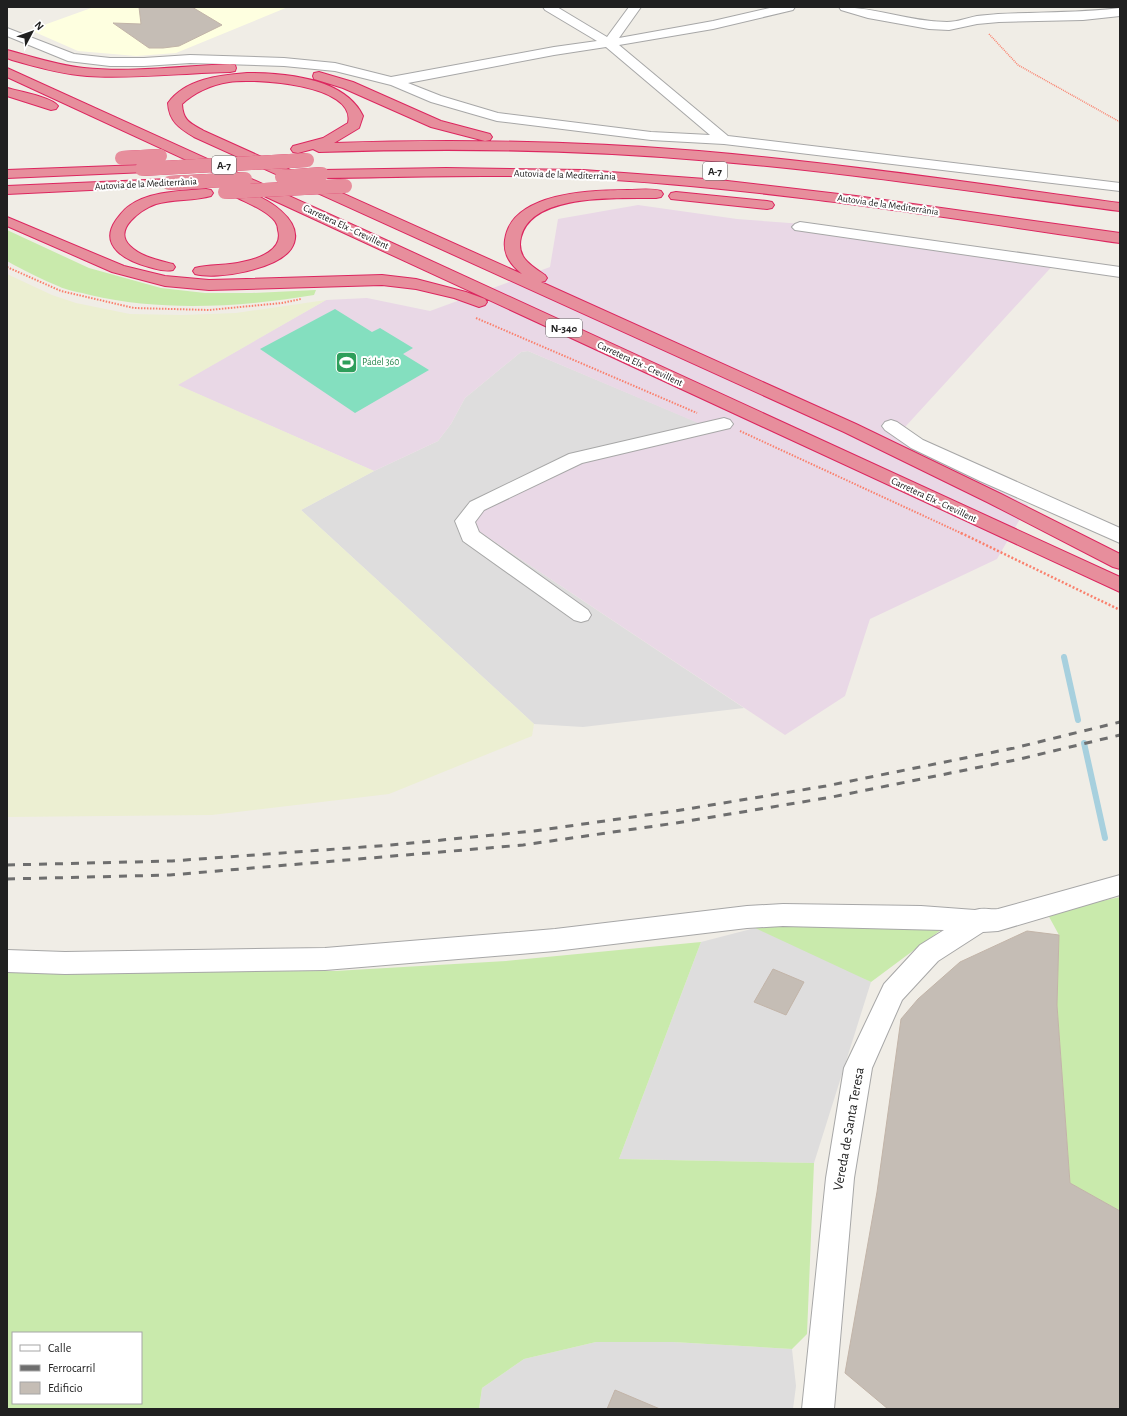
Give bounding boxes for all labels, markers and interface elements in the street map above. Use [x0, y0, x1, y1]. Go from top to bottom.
north arrow [12, 12, 52, 52]
text: N [33, 19, 46, 32]
road number: A-7 [212, 156, 236, 174]
road number: A-7 [703, 162, 727, 180]
street label: Autovia de la Mediterrània [514, 168, 617, 182]
street label: Autovia de la Mediterrània [95, 176, 198, 192]
street label: Autovia de la Mediterrània [837, 193, 940, 217]
street label: Carretera Elx - Crevillent [302, 203, 391, 252]
road number: N-340 [546, 319, 582, 337]
street label: Carretera Elx - Crevillent [596, 340, 685, 389]
sports icon: Pádel 360 [334, 349, 360, 375]
place label: Pádel 360 [362, 357, 400, 367]
street label: Carretera Elx - Crevillent [890, 476, 979, 525]
street label: Vereda de Santa Teresa [831, 1066, 867, 1192]
legend [12, 1332, 142, 1404]
text: Calle [48, 1342, 71, 1354]
text: Ferrocarril [48, 1362, 95, 1374]
text: Edificio [48, 1382, 83, 1394]

